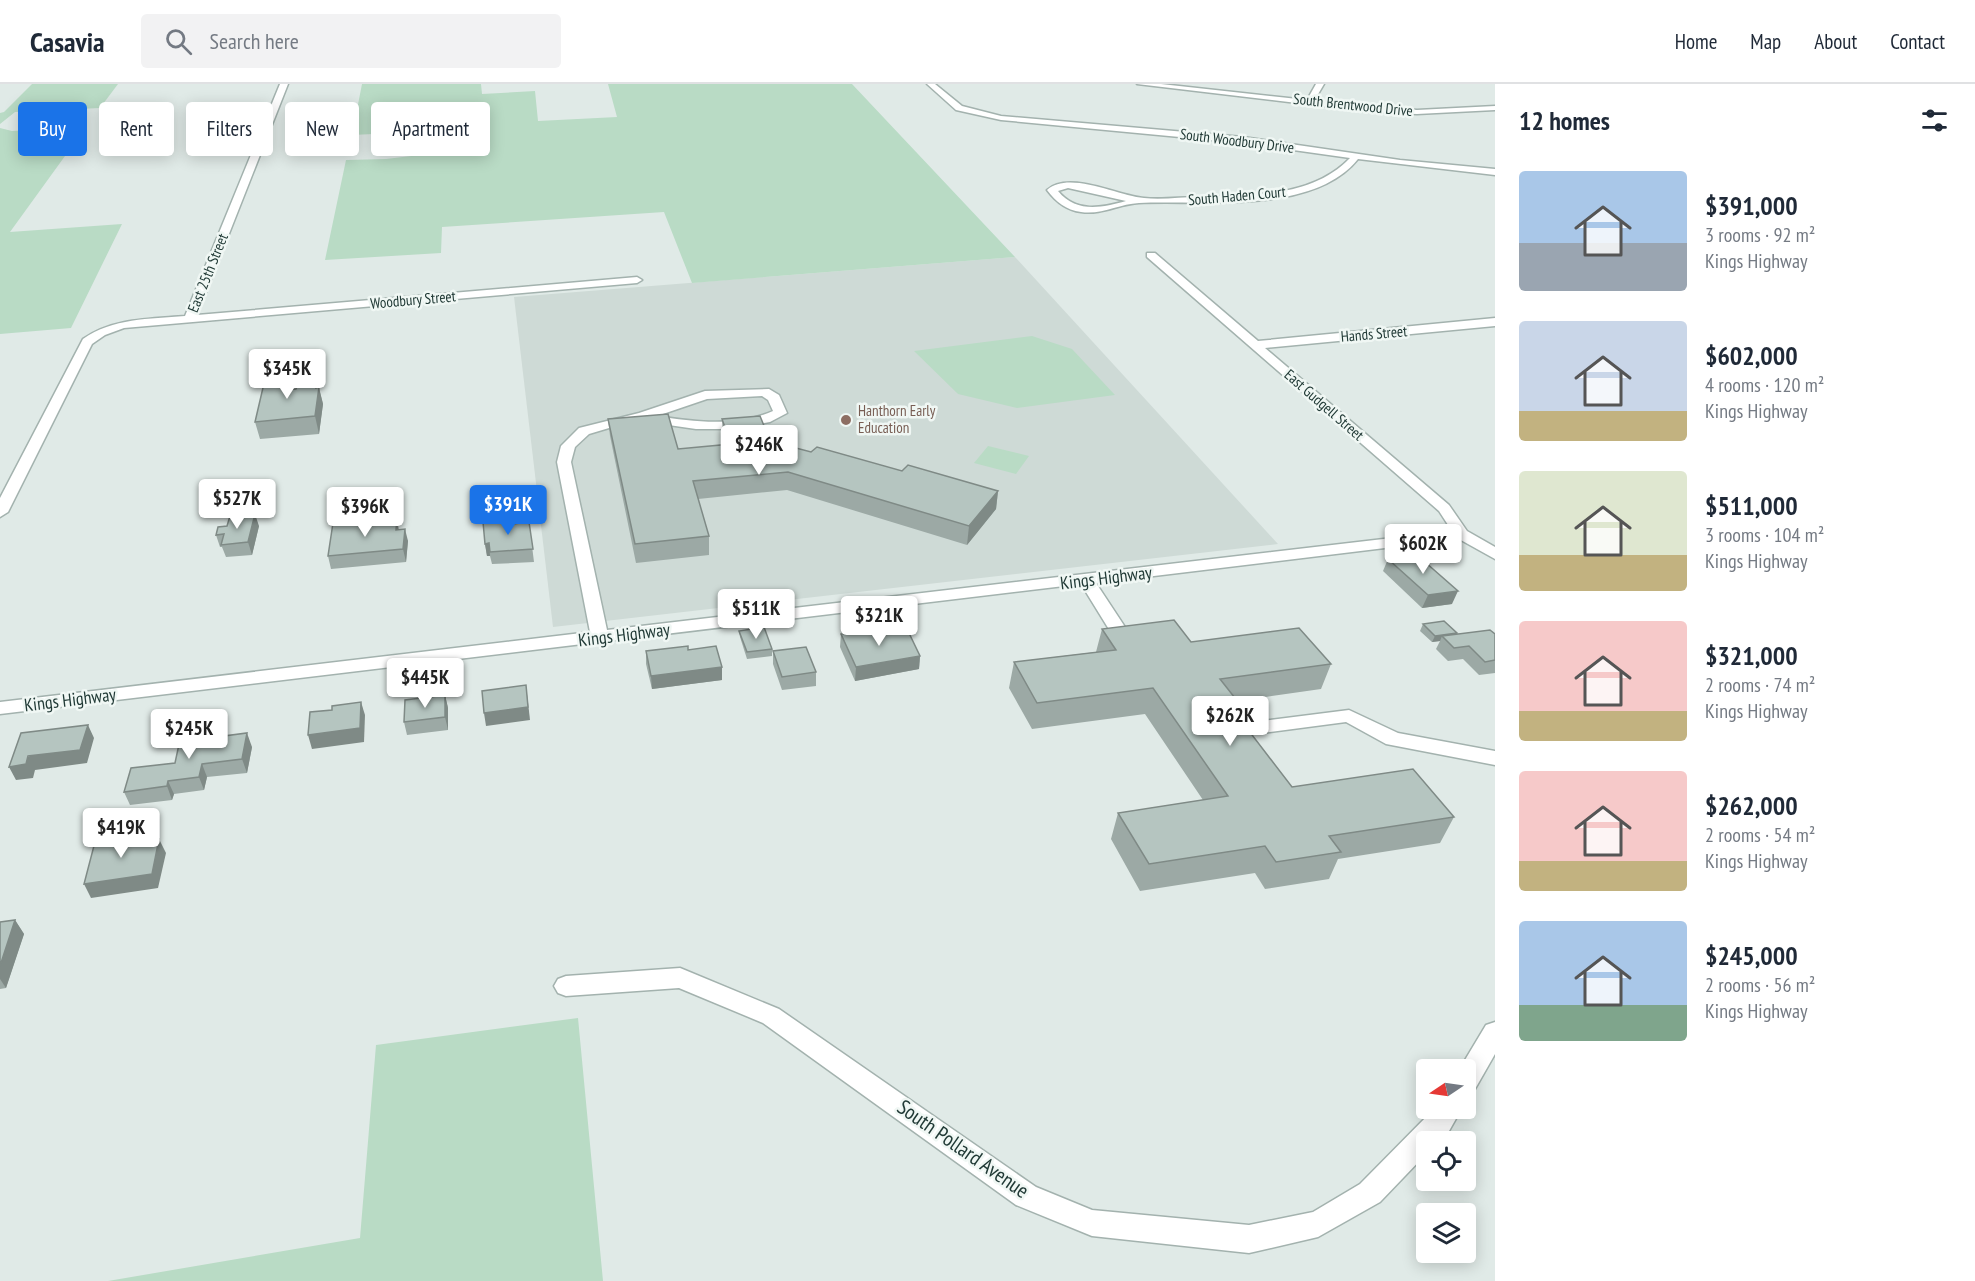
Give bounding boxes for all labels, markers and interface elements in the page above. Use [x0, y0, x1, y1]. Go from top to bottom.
search box [141, 14, 561, 68]
text: Casavia [30, 23, 105, 60]
icon: search [162, 25, 195, 58]
text: Search here [210, 27, 299, 55]
text: Home [1675, 28, 1717, 55]
text: Map [1750, 28, 1781, 55]
text: About [1814, 28, 1857, 55]
text: Contact [1890, 28, 1945, 55]
street label: South Brentwood Drive [1292, 89, 1414, 120]
chip: Buy [18, 102, 87, 156]
chip: Rent [99, 102, 174, 156]
chip: Filters [186, 102, 273, 156]
chip: New [285, 102, 359, 156]
chip: Apartment [371, 102, 490, 156]
text: 12 homes [1519, 104, 1610, 137]
icon: filters [1918, 104, 1951, 137]
street label: South Woodbury Drive [1179, 124, 1295, 157]
street label: South Haden Court [1187, 182, 1287, 209]
text: $391,000 [1705, 189, 1798, 222]
icon: home [1567, 195, 1639, 267]
text: 3 rooms · 92 m² [1705, 222, 1815, 248]
street label: East 25th Street [183, 231, 232, 315]
text: Kings Highway [1705, 248, 1807, 274]
street label: Woodbury Street [370, 286, 456, 313]
street label: Hands Street [1340, 321, 1408, 346]
text: $602,000 [1705, 339, 1798, 372]
icon: home [1567, 345, 1639, 417]
pin: $345K [245, 349, 329, 400]
text: $345K [263, 355, 311, 381]
street label: East Gudgell Street [1281, 365, 1368, 444]
text: 4 rooms · 120 m² [1705, 372, 1824, 398]
text: Kings Highway [1705, 398, 1807, 424]
place label: Hanthorn Early Education [858, 401, 936, 437]
marker: Hanthorn Early Education [839, 413, 853, 427]
pin: $246K [717, 425, 801, 476]
text: $246K [735, 431, 783, 457]
pin: $527K [195, 479, 279, 530]
text: $527K [213, 485, 261, 511]
pin: $391K [466, 485, 550, 536]
pin: $396K [323, 487, 407, 538]
text: $511,000 [1705, 489, 1798, 522]
text: $391K [484, 491, 532, 517]
text: $396K [341, 493, 389, 519]
icon: home [1567, 495, 1639, 567]
text: 3 rooms · 104 m² [1705, 522, 1824, 548]
pin: $602K [1381, 524, 1465, 575]
text: $602K [1399, 530, 1447, 556]
text: Kings Highway [1705, 548, 1807, 574]
street label: Kings Highway [1059, 560, 1153, 595]
pin: $511K [714, 589, 798, 640]
text: $511K [732, 595, 780, 621]
pin: $321K [837, 596, 921, 647]
text: $321K [855, 602, 903, 628]
street label: Kings Highway [577, 617, 671, 652]
text: $321,000 [1705, 639, 1798, 672]
icon: home [1567, 645, 1639, 717]
pin: $445K [383, 658, 467, 709]
text: $445K [401, 664, 449, 690]
text: 2 rooms · 74 m² [1705, 672, 1815, 698]
street label: Kings Highway [23, 682, 117, 717]
pin: $262K [1188, 696, 1272, 747]
text: Kings Highway [1705, 698, 1807, 724]
text: $262K [1206, 702, 1254, 728]
pin: $245K [147, 709, 231, 760]
text: $245K [165, 715, 213, 741]
text: $262,000 [1705, 789, 1798, 822]
icon: home [1567, 795, 1639, 867]
pin: $419K [79, 808, 163, 859]
text: $419K [97, 814, 145, 840]
text: 2 rooms · 54 m² [1705, 822, 1815, 848]
text: Kings Highway [1705, 848, 1807, 874]
text: $245,000 [1705, 939, 1798, 972]
icon: home [1567, 945, 1639, 1017]
text: 2 rooms · 56 m² [1705, 972, 1815, 998]
text: Kings Highway [1705, 998, 1807, 1024]
north arrow [1416, 1059, 1476, 1119]
map controls [1416, 1059, 1476, 1263]
street label: South Pollard Avenue [892, 1093, 1034, 1204]
button: locate [1416, 1131, 1476, 1191]
button: layers [1416, 1203, 1476, 1263]

